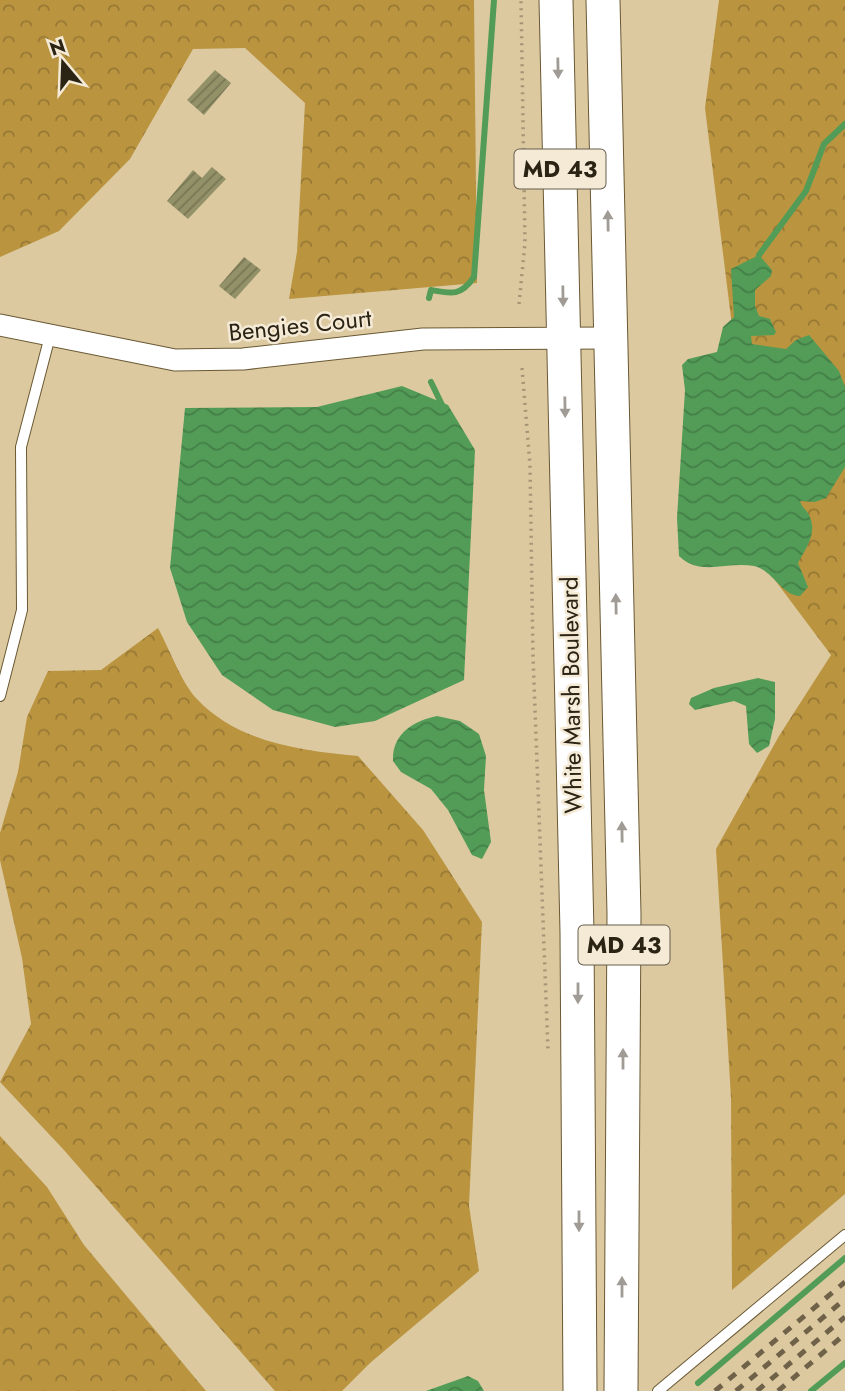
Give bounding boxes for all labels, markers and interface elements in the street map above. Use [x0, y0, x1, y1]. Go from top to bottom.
north arrow [28, 28, 98, 98]
text: N [46, 32, 69, 63]
one-way arrow [552, 57, 563, 79]
road number: MD 43 [514, 150, 606, 188]
one-way arrow [602, 209, 613, 231]
one-way arrow [557, 285, 568, 307]
street label: Bengies Court [227, 300, 373, 350]
one-way arrow [559, 396, 571, 418]
street label: White Marsh Boulevard [551, 576, 591, 814]
one-way arrow [610, 593, 622, 615]
one-way arrow [616, 821, 627, 843]
road number: MD 43 [578, 926, 670, 964]
one-way arrow [572, 982, 584, 1004]
one-way arrow [617, 1048, 629, 1070]
one-way arrow [573, 1210, 585, 1232]
one-way arrow [616, 1276, 627, 1298]

